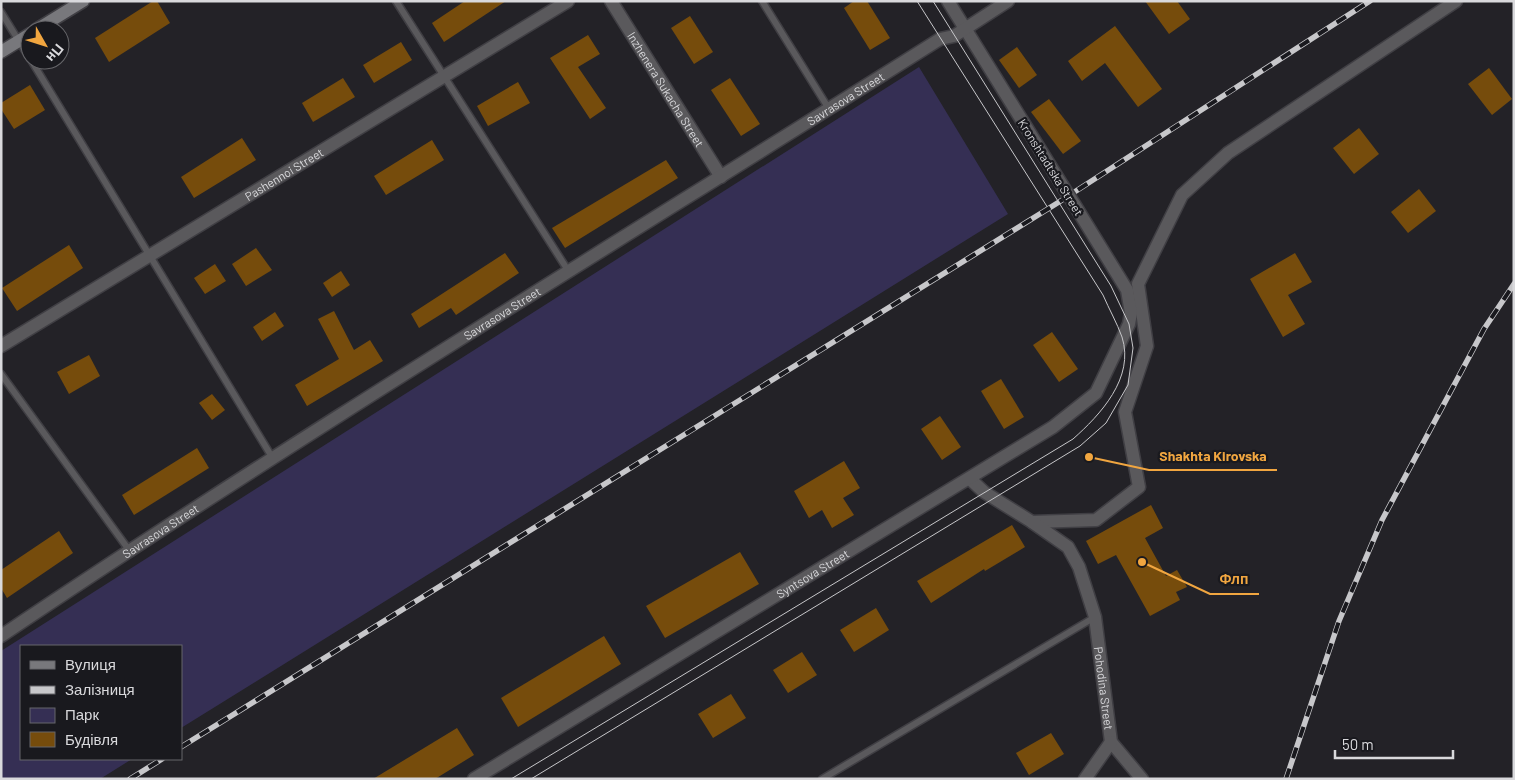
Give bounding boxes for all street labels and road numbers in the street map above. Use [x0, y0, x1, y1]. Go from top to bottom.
street label: Inzhenera Sukacha Street [625, 29, 707, 149]
street label: Savrasova Street [804, 69, 886, 128]
street label: Kronshtadtska Street [1016, 116, 1086, 218]
street label: Pashennoi Street [242, 145, 326, 203]
street label: Savrasova Street [461, 284, 543, 342]
street label: Savrasova Street [120, 501, 201, 561]
street label: Syntsova Street [774, 546, 851, 601]
street label: Pohodina Street [1092, 646, 1116, 731]

